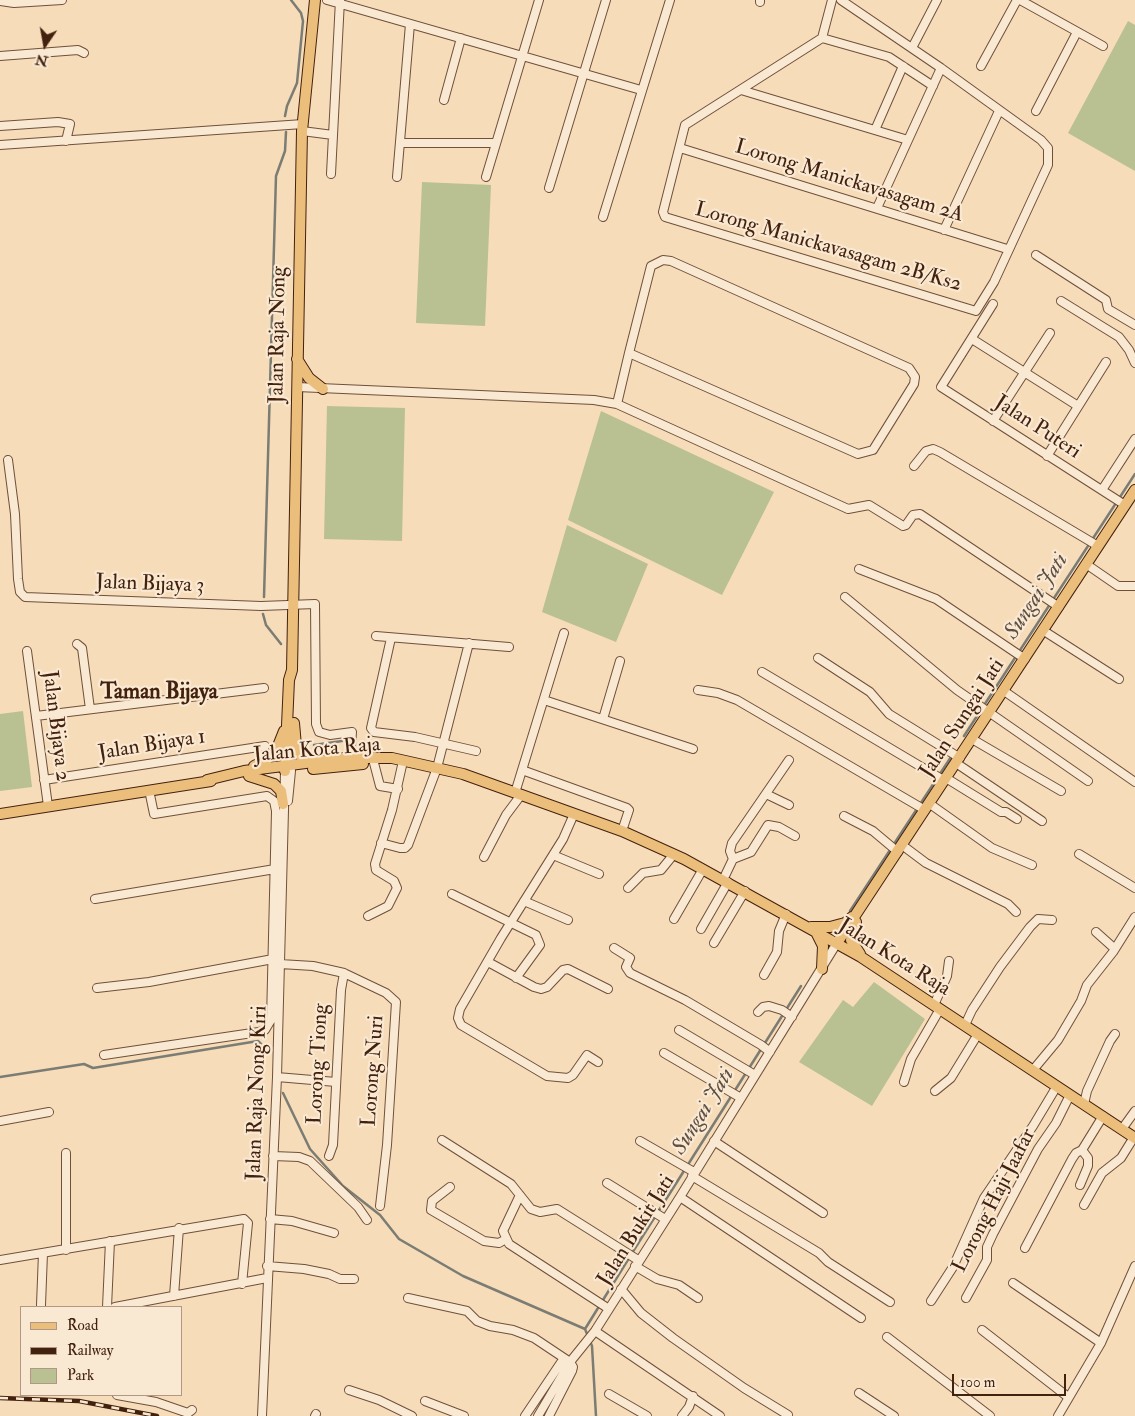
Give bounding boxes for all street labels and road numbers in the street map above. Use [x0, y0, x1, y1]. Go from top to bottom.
street label: Lorong Manickavasagam 2A [732, 135, 966, 229]
street label: Lorong Manickavasagam 2B/Ks2 [692, 198, 964, 298]
street label: Jalan Raja Nong [265, 266, 293, 404]
street label: Jalan Puteri [989, 391, 1085, 465]
street label: Jalan Bijaya 3 [95, 571, 205, 599]
street label: Jalan Sungai Jati [915, 655, 1011, 783]
street label: Jalan Bijaya 2 [36, 669, 74, 783]
street label: Jalan Bijaya 1 [97, 725, 207, 767]
street label: Jalan Kota Raja [252, 733, 382, 769]
street label: Jalan Kota Raja [833, 914, 955, 1002]
street label: Lorong Tiong [303, 1003, 335, 1125]
street label: Jalan Raja Nong Kiri [242, 1005, 274, 1181]
street label: Lorong Nuri [358, 1015, 390, 1127]
street label: Lorong Haji Jaafar [948, 1125, 1042, 1277]
street label: Jalan Bukit Jati [593, 1171, 681, 1291]

